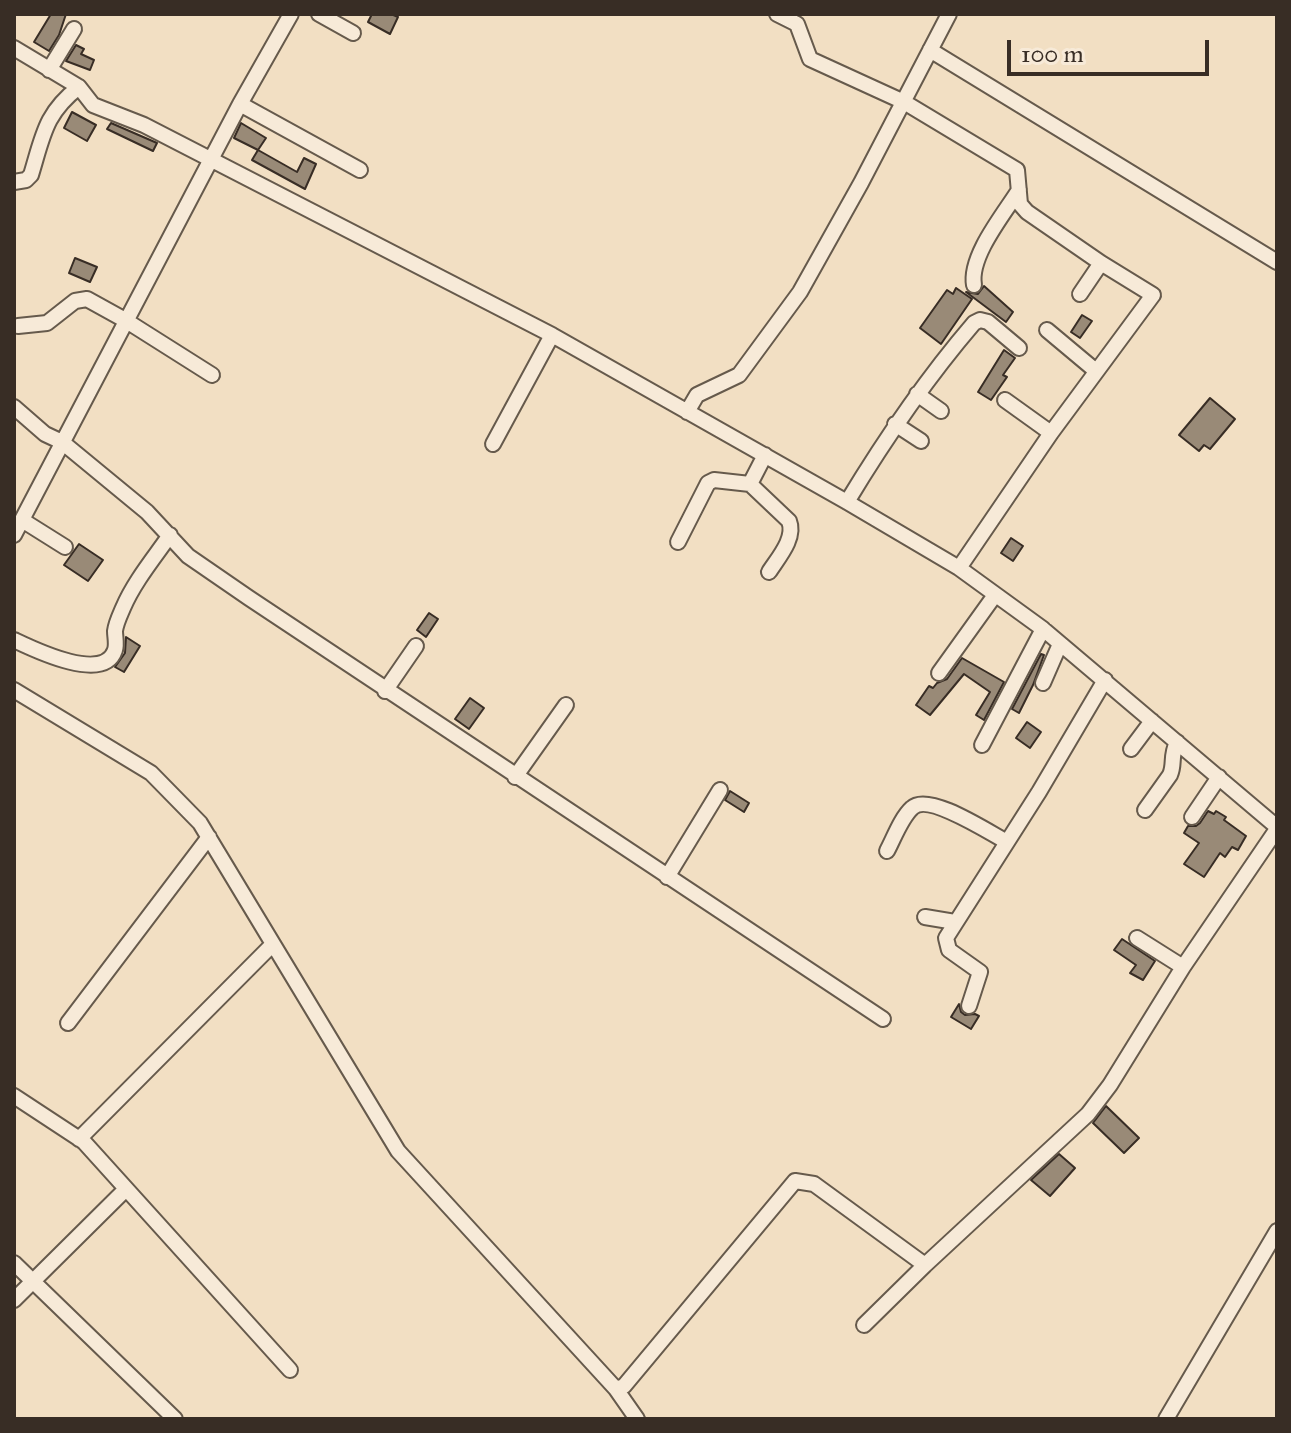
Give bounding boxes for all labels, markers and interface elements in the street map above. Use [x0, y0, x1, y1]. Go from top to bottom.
scale bar [1011, 24, 1213, 74]
text: 100 m [1021, 39, 1084, 69]

